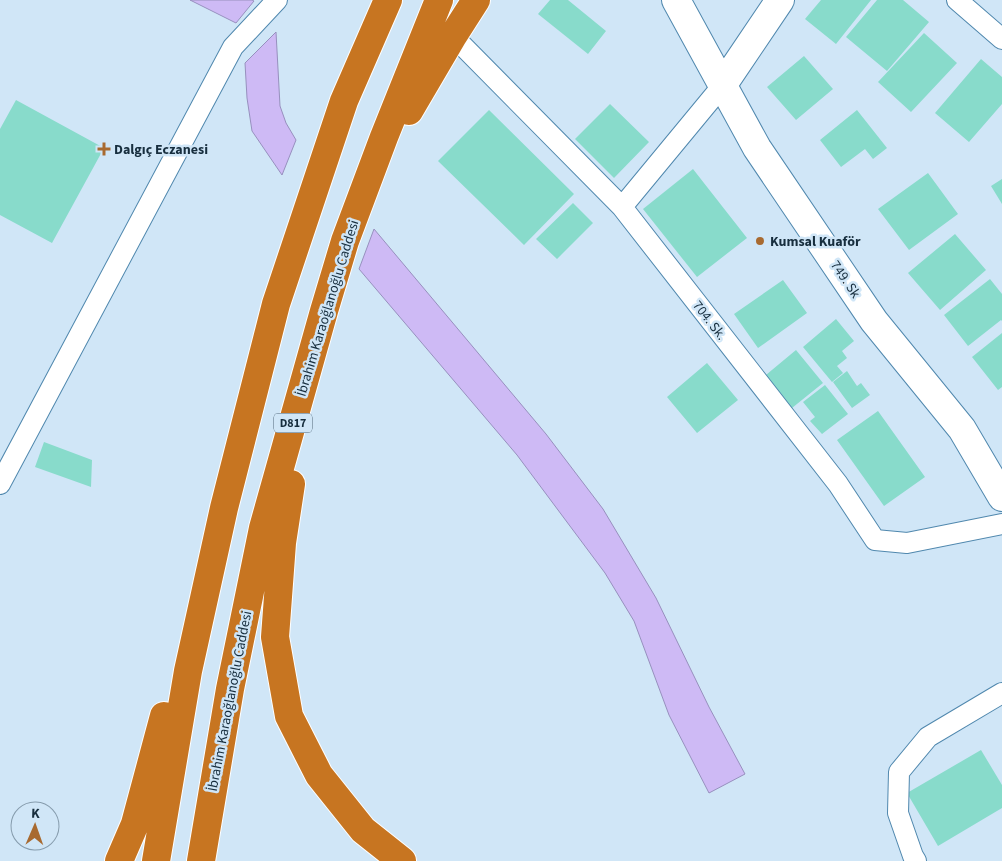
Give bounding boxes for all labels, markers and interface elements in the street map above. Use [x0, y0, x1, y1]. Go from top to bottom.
place label: Dalgıç Eczanesi [114, 140, 208, 160]
marker: Dalgıç Eczanesi [98, 143, 110, 155]
street label: İbrahim Karaoğlanoğlu Caddesi [292, 218, 364, 399]
place label: Kumsal Kuaför [770, 232, 861, 252]
marker: Kumsal Kuaför [754, 235, 766, 247]
street label: 749. Sk [825, 257, 865, 302]
street label: 704. Sk. [687, 297, 731, 345]
road number: D817 [274, 413, 312, 432]
street label: İbrahim Karaoğlanoğlu Caddesi [203, 609, 257, 793]
north arrow [10, 801, 60, 851]
text: K [31, 804, 40, 824]

